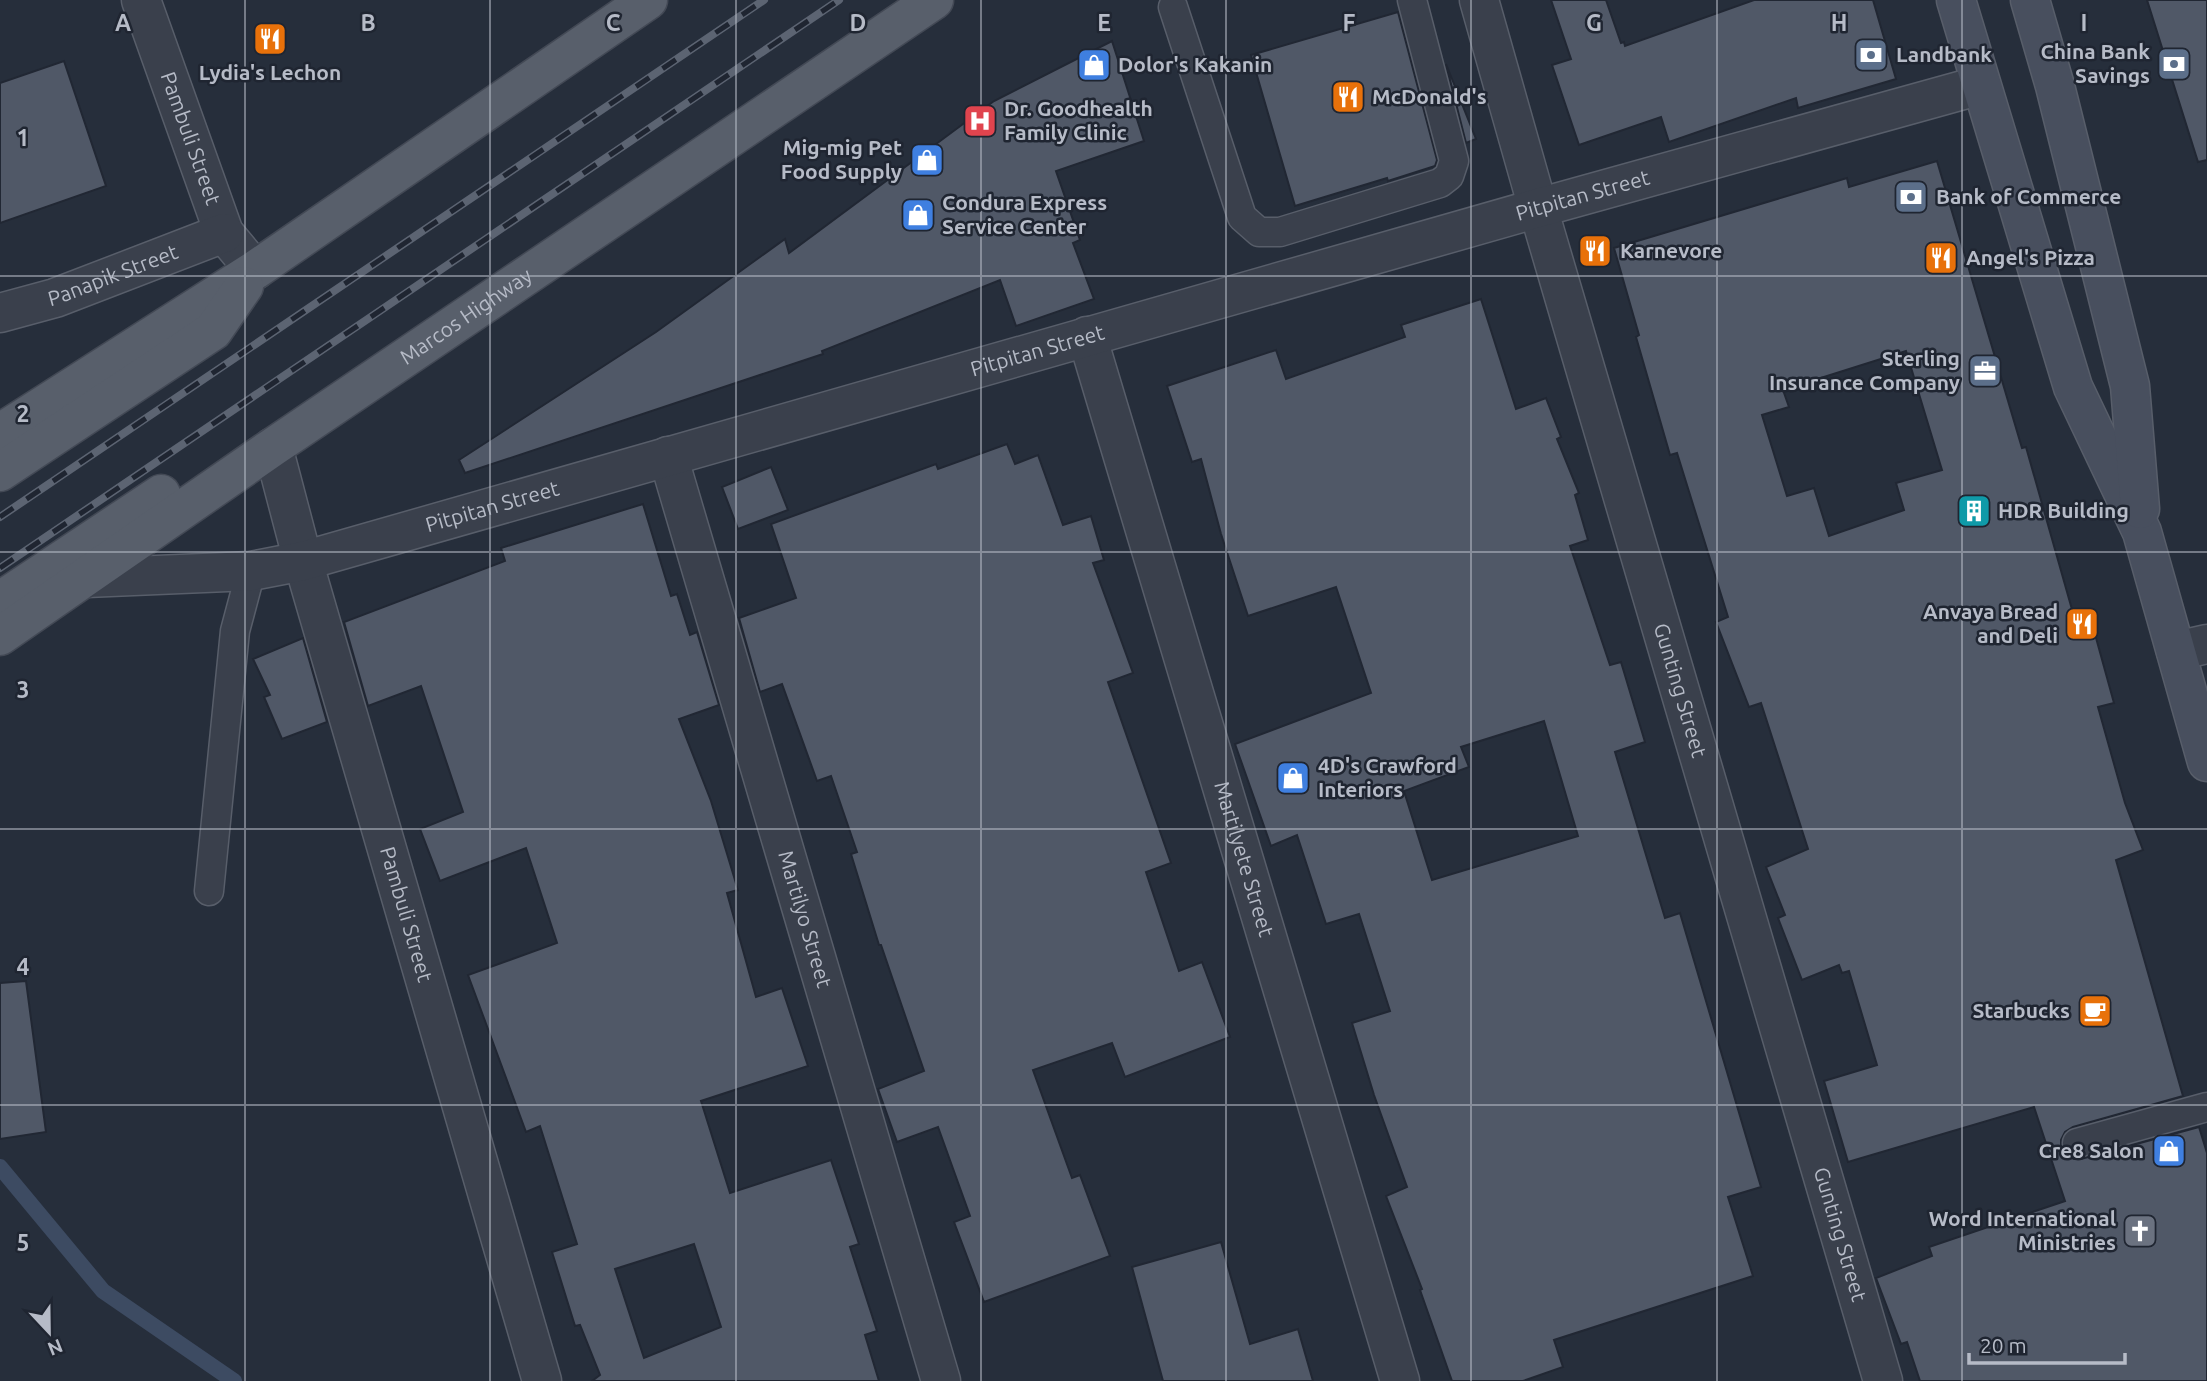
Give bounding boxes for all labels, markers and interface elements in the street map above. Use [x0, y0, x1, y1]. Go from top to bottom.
text: A [115, 10, 131, 35]
text: B [360, 10, 376, 35]
text: C [606, 10, 621, 35]
text: D [850, 10, 866, 35]
text: E [1097, 10, 1111, 35]
text: F [1343, 10, 1356, 35]
text: G [1586, 10, 1602, 35]
text: H [1831, 10, 1847, 35]
text: I [2081, 10, 2087, 35]
restaurant icon: Lydia's Lechon [251, 20, 289, 58]
bank icon: Landbank [1852, 36, 1890, 74]
place label: China Bank Savings [2040, 39, 2150, 87]
place label: Landbank [1896, 42, 1992, 66]
bank icon: China Bank Savings [2155, 45, 2193, 83]
shop icon: Dolor's Kakanin [1075, 46, 1113, 84]
place label: Dolor's Kakanin [1118, 52, 1272, 76]
place label: Lydia's Lechon [199, 60, 341, 84]
street label: Pambuli Street [157, 68, 226, 208]
restaurant icon: McDonald's [1329, 78, 1367, 116]
place label: McDonald's [1372, 84, 1487, 108]
place label: Dr. Goodhealth Family Clinic [1004, 96, 1153, 144]
hospital icon: Dr. Goodhealth Family Clinic [961, 102, 999, 140]
text: 1 [17, 125, 29, 150]
place label: Mig-mig Pet Food Supply [781, 135, 902, 183]
shop icon: Mig-mig Pet Food Supply [908, 141, 946, 179]
street label: Pitpitan Street [1513, 165, 1652, 225]
bank icon: Bank of Commerce [1892, 178, 1930, 216]
place label: Bank of Commerce [1936, 184, 2121, 208]
place label: Condura Express Service Center [942, 190, 1107, 238]
shop icon: Condura Express Service Center [899, 196, 937, 234]
restaurant icon: Karnevore [1576, 232, 1614, 270]
place label: Karnevore [1620, 238, 1722, 262]
street label: Panapik Street [45, 239, 181, 310]
restaurant icon: Angel's Pizza [1922, 239, 1960, 277]
place label: Angel's Pizza [1966, 245, 2095, 269]
street label: Marcos Highway [395, 263, 536, 369]
street label: Pitpitan Street [968, 320, 1107, 381]
place label: Sterling Insurance Company [1769, 346, 1960, 394]
office icon: Sterling Insurance Company [1966, 352, 2004, 390]
text: 2 [17, 401, 29, 426]
street label: Pitpitan Street [422, 475, 562, 536]
building icon: HDR Building [1955, 492, 1993, 530]
place label: HDR Building [1998, 498, 2129, 522]
place label: Anvaya Bread and Deli [1923, 599, 2058, 647]
restaurant icon: Anvaya Bread and Deli [2063, 605, 2101, 643]
street label: Gunting Street [1650, 620, 1712, 760]
text: 3 [17, 677, 29, 702]
place label: 4D's Crawford Interiors [1318, 753, 1457, 801]
shop icon: 4D's Crawford Interiors [1274, 759, 1312, 797]
street label: Martilyete Street [1210, 778, 1279, 939]
street label: Pambuli Street [376, 844, 438, 985]
street label: Martilyo Street [774, 848, 837, 990]
text: 4 [17, 954, 30, 979]
cafe icon: Starbucks [2076, 992, 2114, 1030]
place label: Starbucks [1972, 998, 2070, 1022]
shop icon: Cre8 Salon [2150, 1132, 2188, 1170]
place label: Cre8 Salon [2038, 1138, 2144, 1162]
street label: Gunting Street [1810, 1164, 1872, 1304]
place label: Word International Ministries [1929, 1206, 2116, 1254]
church icon: Word International Ministries [2121, 1212, 2159, 1250]
text: 5 [17, 1230, 29, 1255]
north arrow [14, 1297, 84, 1367]
scale bar [1969, 1322, 2125, 1366]
text: 20 m [1980, 1333, 2027, 1357]
text: N [45, 1335, 66, 1361]

